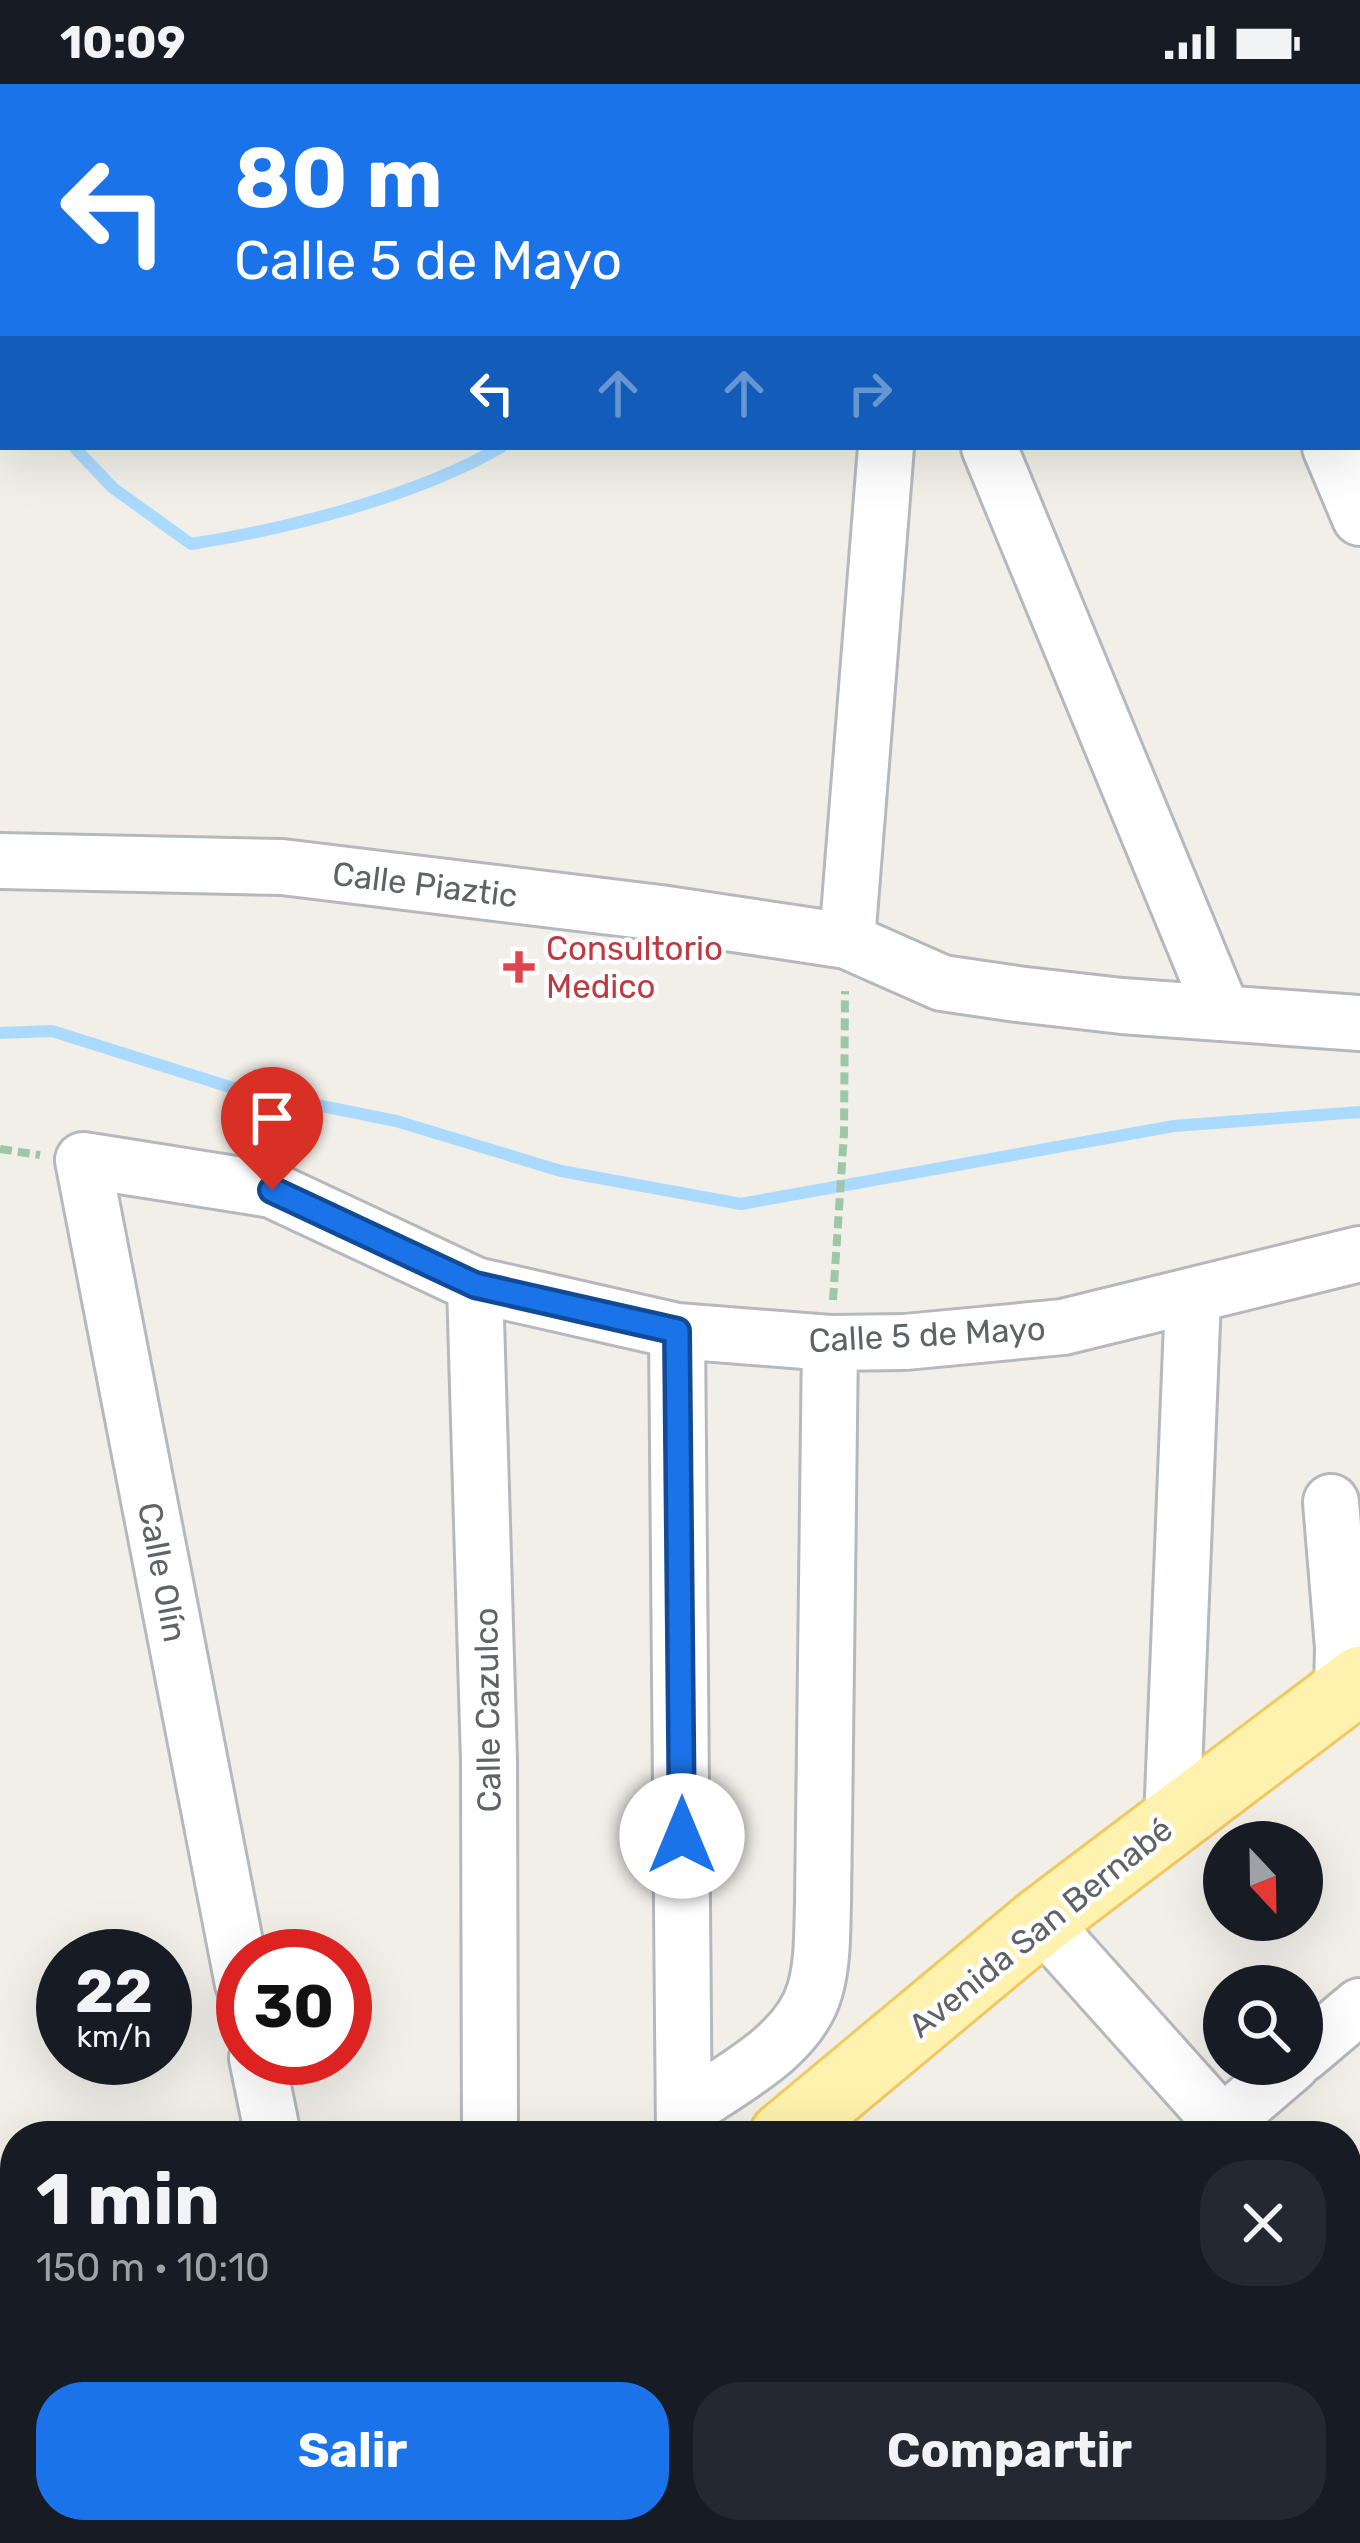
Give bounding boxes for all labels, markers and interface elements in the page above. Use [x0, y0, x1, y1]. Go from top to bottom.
text: 10:09 [60, 16, 186, 69]
text: 80 m [234, 128, 443, 228]
icon: left [36, 132, 192, 288]
text: Calle 5 de Mayo [234, 229, 622, 293]
icon: left [459, 360, 525, 426]
icon: ahead [585, 360, 651, 426]
icon: ahead [711, 360, 777, 426]
icon: right [837, 360, 903, 426]
street label: Calle Piaztic [330, 854, 520, 915]
place label: Consultorio Medico [546, 929, 723, 1006]
marker: Consultorio Medico [503, 951, 535, 983]
pin [221, 1067, 323, 1190]
icon: arrive [239, 1085, 305, 1151]
street label: Calle 5 de Mayo [808, 1309, 1047, 1360]
street label: Calle Olín [130, 1499, 195, 1645]
street label: Calle Cazulco [466, 1607, 509, 1813]
position arrow [619, 1773, 745, 1899]
street label: Avenida San Bernabé [901, 1809, 1180, 2046]
north arrow [1203, 1821, 1323, 1941]
map controls [1203, 1821, 1323, 2085]
speed limit sign: 30 [216, 1929, 372, 2085]
text: 22 [75, 1956, 153, 2027]
button: search [1203, 1965, 1323, 2085]
text: km/h [77, 2019, 151, 2055]
text: 1 min [36, 2157, 220, 2242]
button: close [1200, 2160, 1326, 2286]
text: 150 m · 10:10 [36, 2245, 270, 2291]
button: Salir [36, 2382, 669, 2520]
button: Compartir [693, 2382, 1326, 2520]

